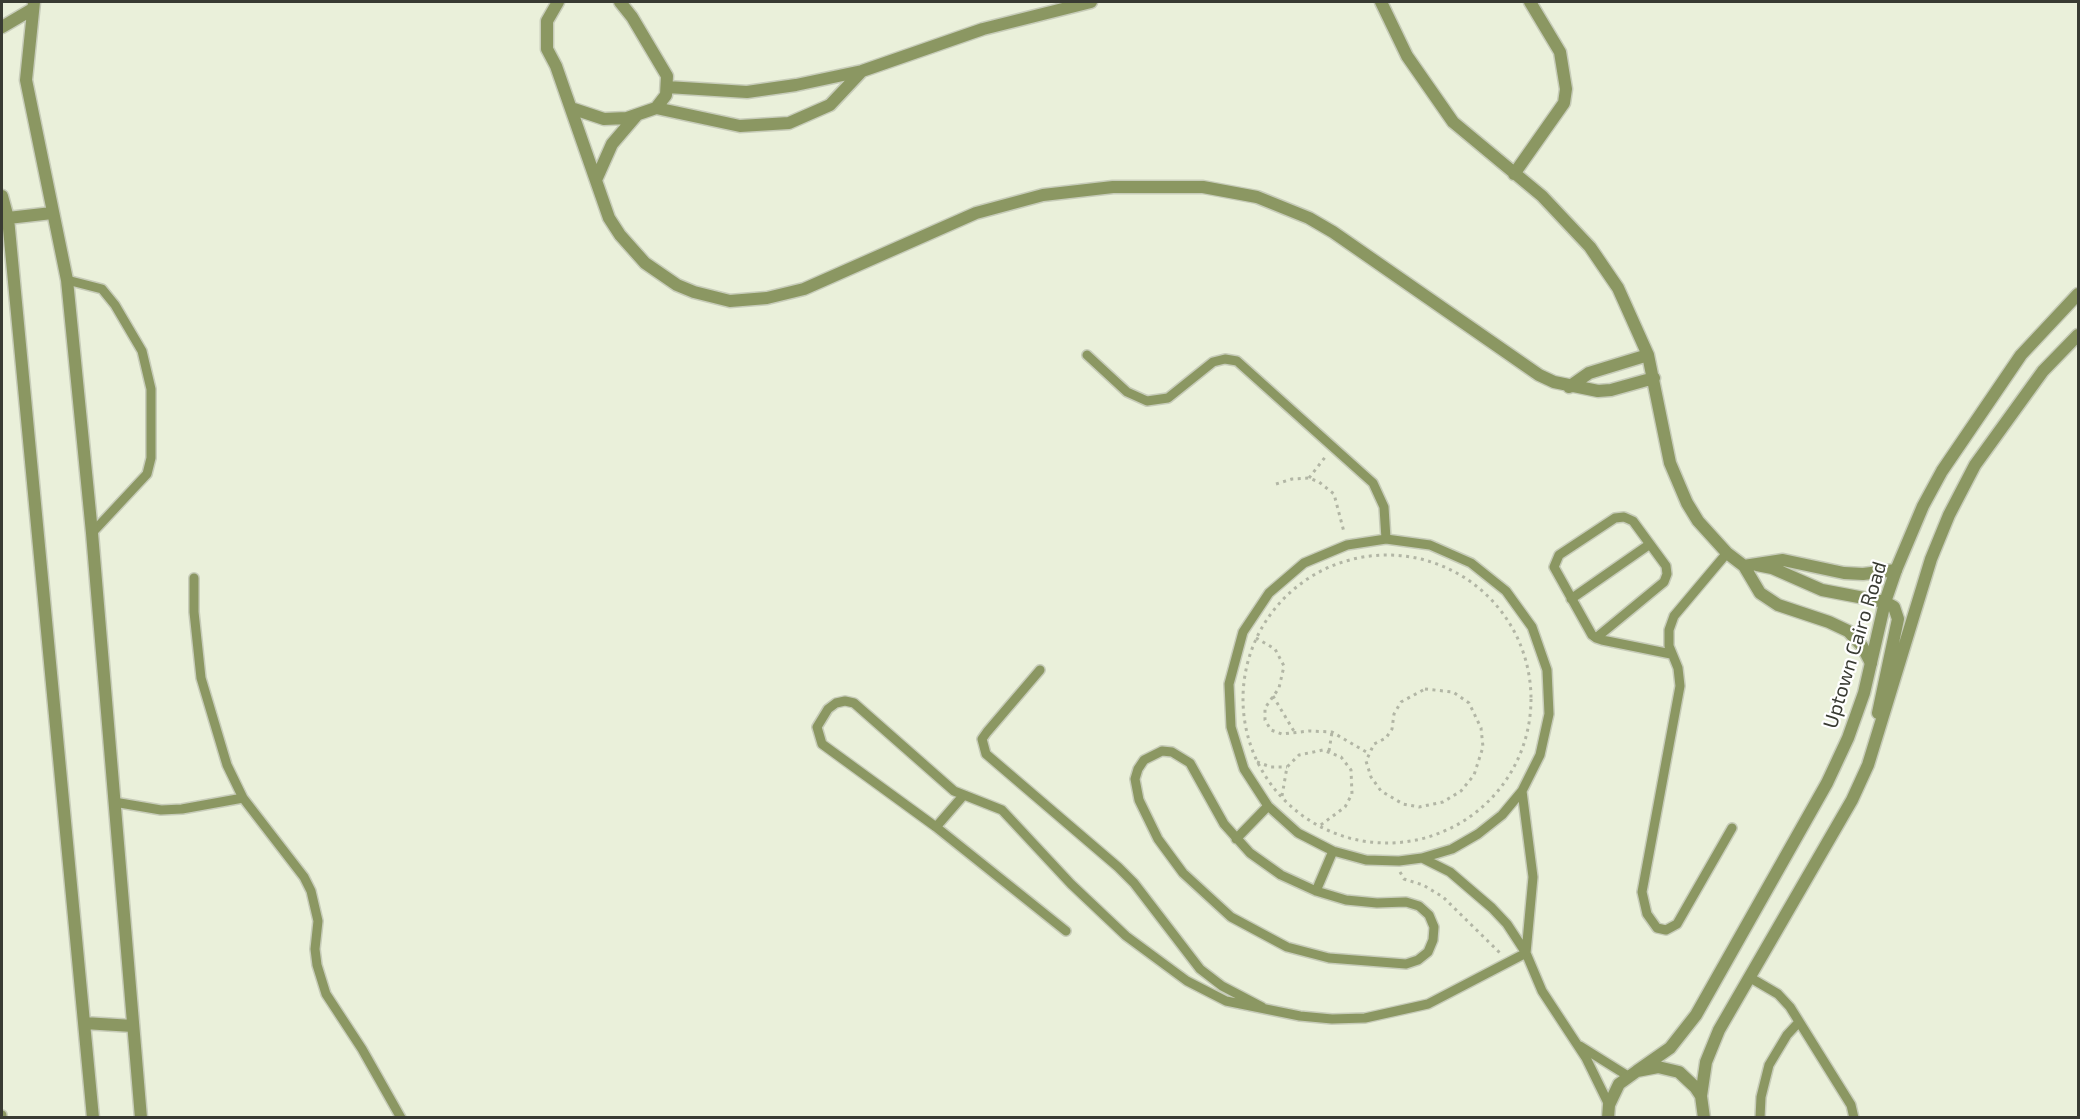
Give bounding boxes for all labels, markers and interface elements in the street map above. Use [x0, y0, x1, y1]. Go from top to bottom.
street label: Uptown Cairo Road [1818, 559, 1892, 731]

